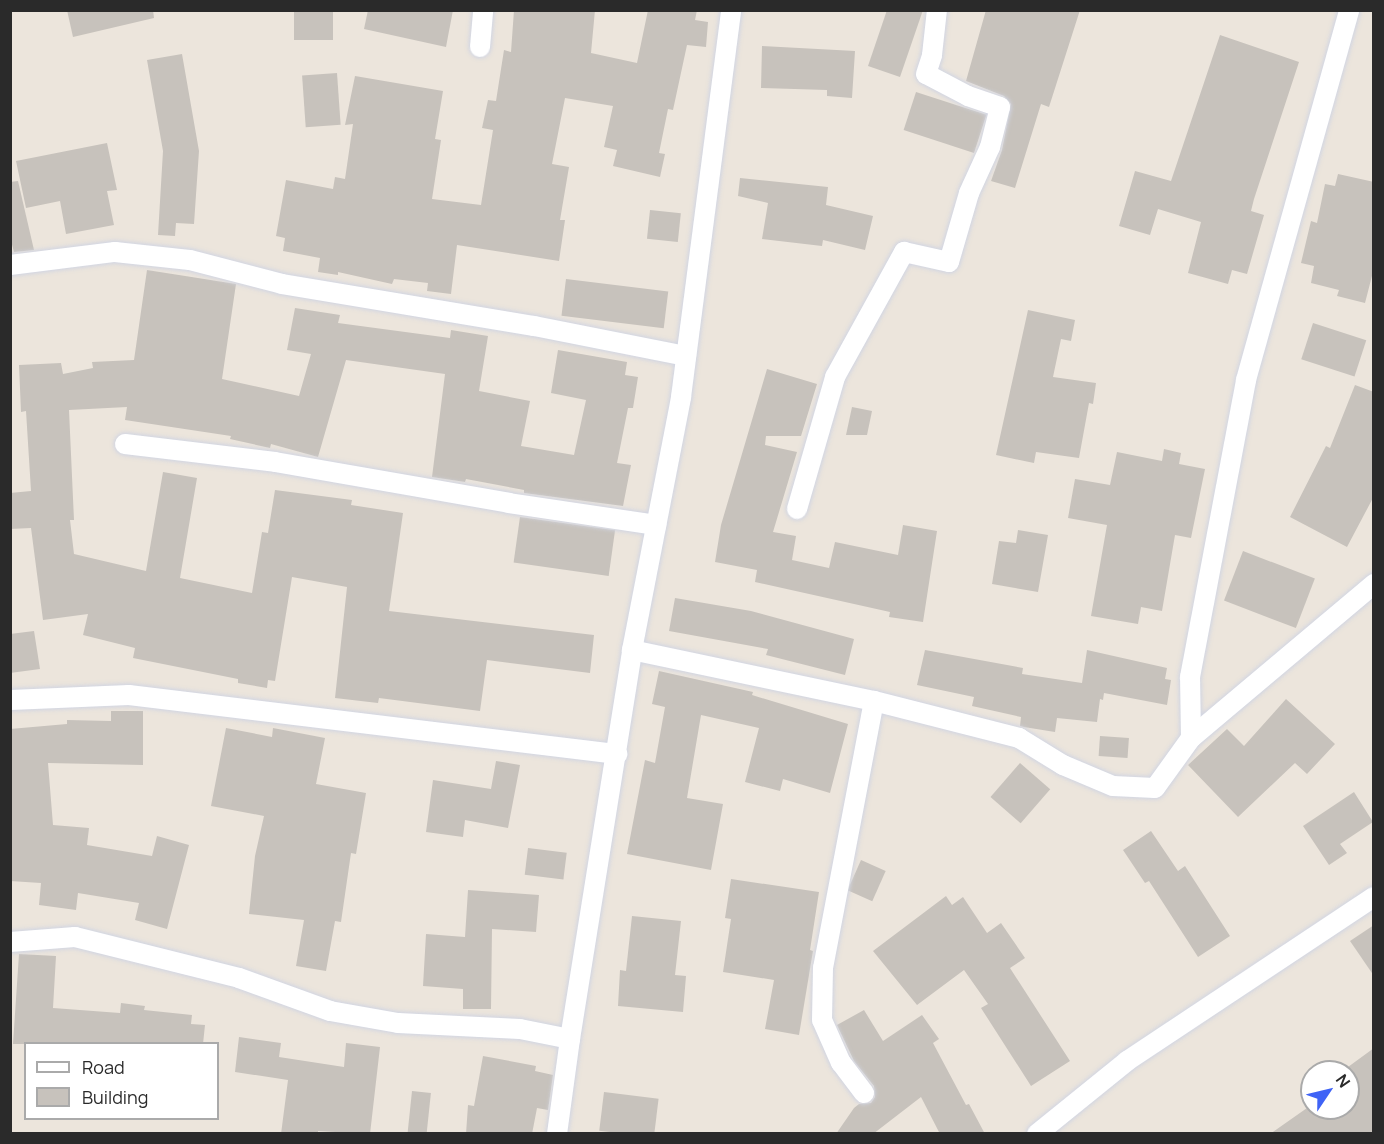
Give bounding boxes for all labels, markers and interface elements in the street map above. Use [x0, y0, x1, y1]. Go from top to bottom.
legend [24, 1042, 219, 1120]
text: Road [82, 1055, 125, 1079]
north arrow [1300, 1060, 1360, 1120]
text: N [1331, 1070, 1355, 1092]
text: Building [82, 1085, 148, 1109]

